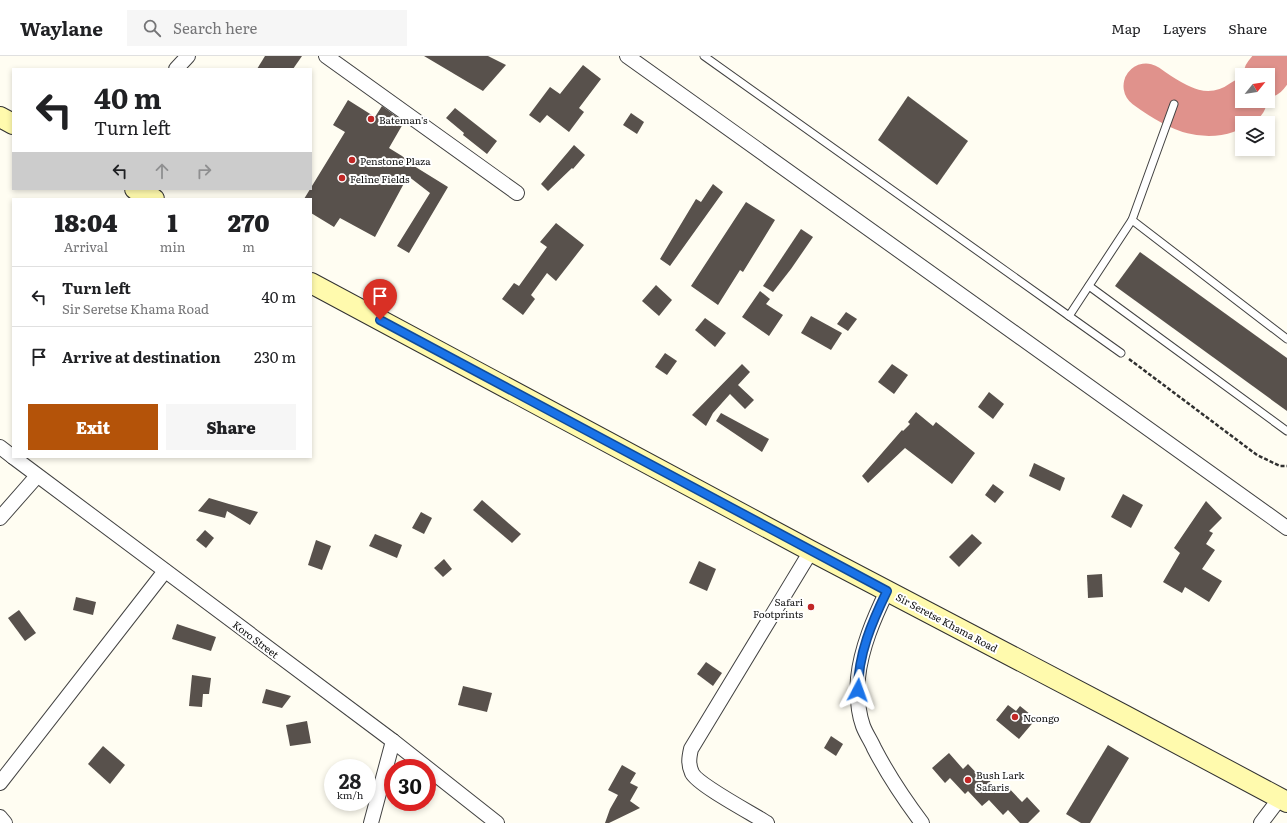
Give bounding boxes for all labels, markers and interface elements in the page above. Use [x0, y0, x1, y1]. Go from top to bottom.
search box [127, 10, 407, 46]
text: Waylane [20, 14, 103, 42]
text: Search here [173, 16, 257, 39]
icon: search [141, 17, 163, 39]
text: Map [1111, 18, 1141, 38]
text: Layers [1163, 18, 1206, 38]
text: Share [1228, 18, 1267, 38]
north arrow [1235, 68, 1275, 108]
map controls [1235, 68, 1275, 156]
text: 40 m [94, 76, 162, 118]
icon: left [28, 84, 80, 136]
place label: Bateman's [379, 112, 428, 127]
text: Turn left [94, 114, 171, 141]
marker: Bateman's [366, 114, 376, 124]
button: layers [1235, 116, 1275, 156]
place label: Penstone Plaza [360, 153, 431, 168]
marker: Penstone Plaza [347, 155, 357, 165]
icon: left [109, 160, 131, 182]
icon: ahead [151, 160, 173, 182]
icon: right [193, 160, 215, 182]
place label: Feline Fields [350, 171, 410, 186]
marker: Feline Fields [337, 173, 347, 183]
text: 18:04 [54, 204, 117, 239]
text: 1 [168, 204, 178, 239]
text: 270 [228, 204, 270, 239]
text: Arrival [64, 237, 108, 256]
text: min [160, 237, 185, 256]
text: m [242, 237, 255, 256]
text: Turn left [62, 276, 131, 299]
pin [363, 279, 397, 320]
text: 40 m [262, 285, 296, 308]
icon: arrive [369, 285, 391, 307]
icon: left [28, 286, 50, 308]
text: Sir Seretse Khama Road [62, 299, 209, 318]
text: Arrive at destination [62, 345, 221, 368]
text: 230 m [254, 345, 296, 368]
icon: arrive [28, 346, 50, 368]
button: Exit [28, 404, 158, 450]
button: Share [166, 404, 296, 450]
street label: Sir Seretse Khama Road [894, 589, 1000, 655]
place label: Safari Footprints [753, 594, 804, 621]
marker: Safari Footprints [806, 602, 816, 612]
street label: Koro Street [230, 617, 282, 661]
position arrow [837, 669, 879, 711]
place label: Ncongo [1023, 710, 1060, 725]
marker: Ncongo [1010, 712, 1020, 722]
speed limit sign: 30 [384, 759, 436, 811]
text: 28 [339, 765, 361, 795]
place label: Bush Lark Safaris [976, 767, 1025, 794]
marker: Bush Lark Safaris [963, 775, 973, 785]
text: km/h [337, 787, 363, 802]

